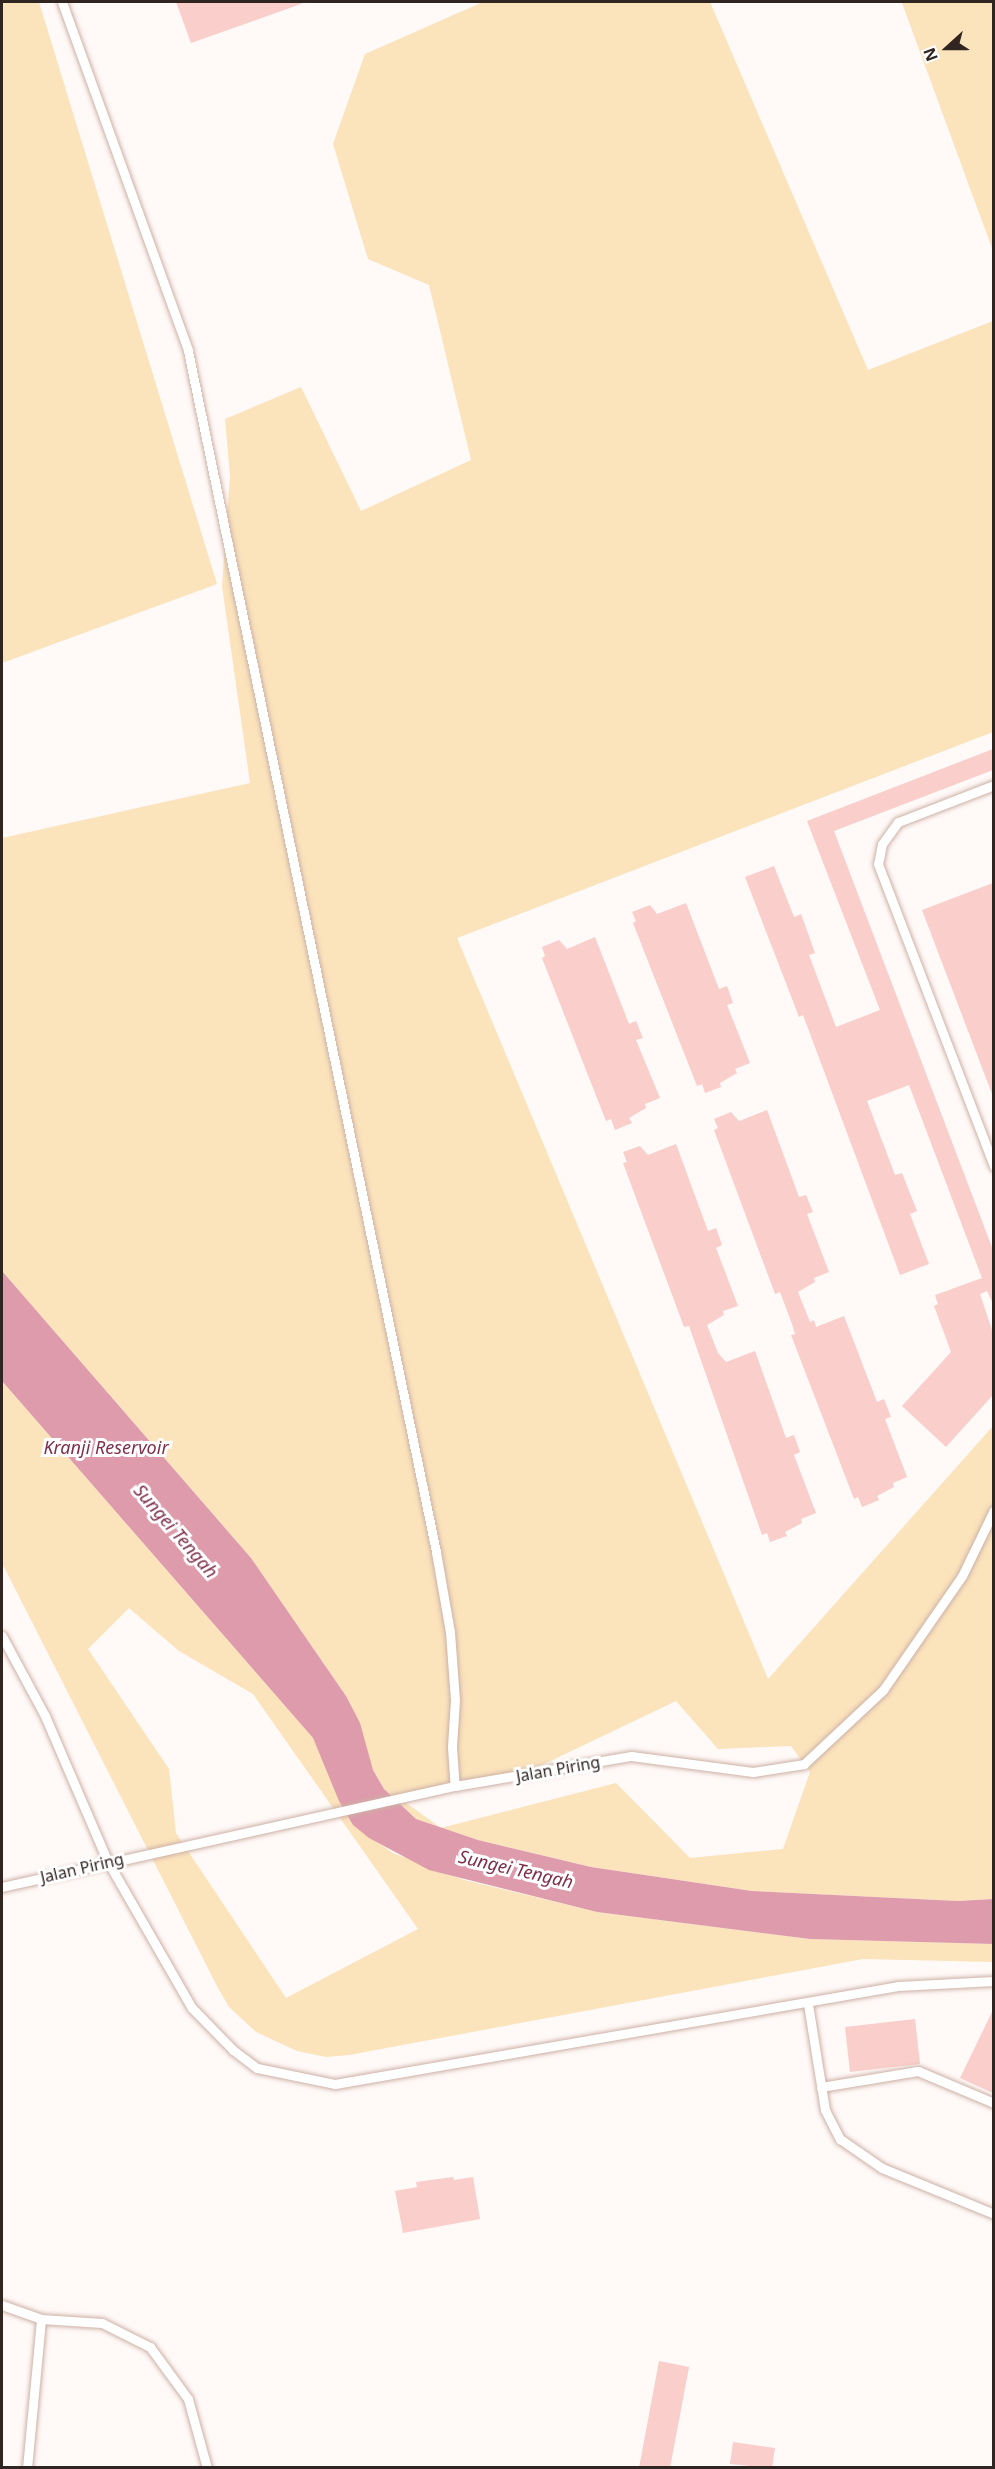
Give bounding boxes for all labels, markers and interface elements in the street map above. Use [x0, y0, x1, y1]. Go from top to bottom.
north arrow [917, 18, 977, 78]
text: N [918, 44, 943, 64]
water label: Kranji Reservoir [43, 1436, 169, 1458]
water label: Sungei Tengah [130, 1480, 222, 1582]
street label: Jalan Piring [515, 1752, 601, 1786]
water label: Sungei Tengah [457, 1845, 575, 1893]
street label: Jalan Piring [39, 1849, 125, 1887]

